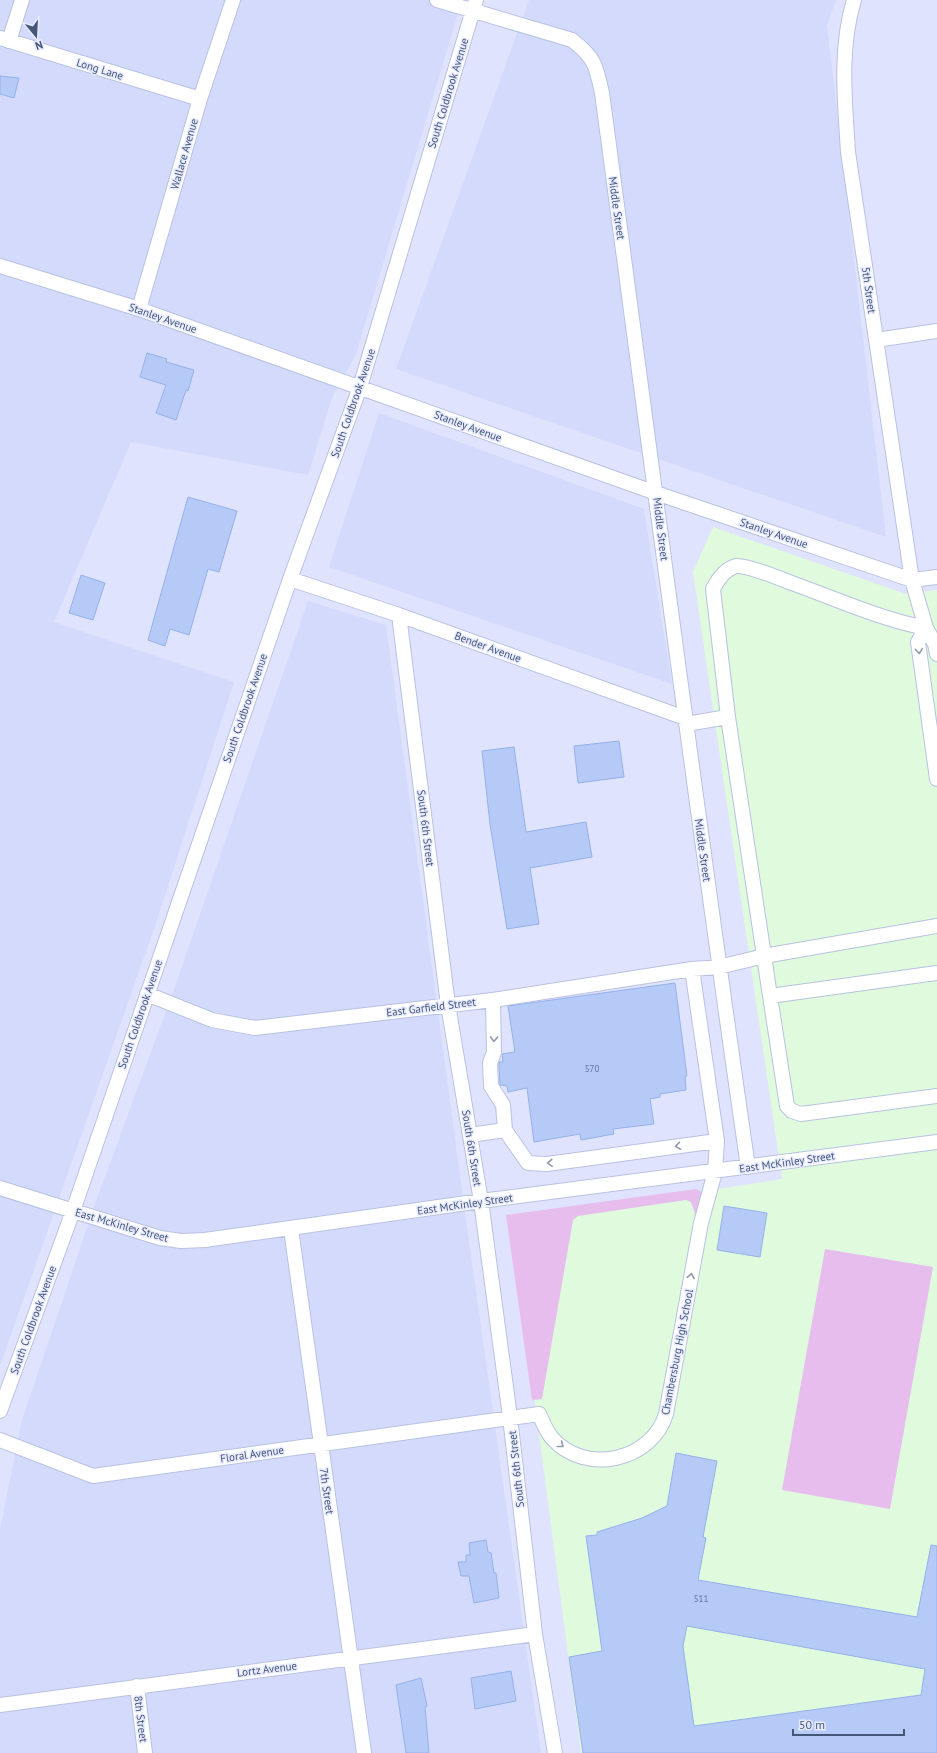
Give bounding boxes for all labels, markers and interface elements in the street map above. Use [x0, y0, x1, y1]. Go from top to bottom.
north arrow [16, 16, 56, 56]
street label: South Coldbrook Avenue [425, 36, 472, 150]
text: N [33, 38, 45, 53]
street label: Long Lane [75, 55, 126, 83]
street label: Wallace Avenue [167, 116, 201, 191]
street label: Middle Street [606, 176, 628, 241]
street label: 5th Street [859, 266, 879, 314]
street label: Stanley Avenue [127, 300, 199, 336]
street label: South Coldbrook Avenue [328, 346, 378, 459]
street label: Stanley Avenue [432, 407, 504, 445]
street label: Middle Street [650, 497, 672, 562]
street label: Stanley Avenue [738, 515, 810, 551]
street label: Bender Avenue [453, 628, 524, 666]
one-way arrow [915, 648, 924, 654]
street label: South Coldbrook Avenue [220, 651, 270, 764]
street label: South 6th Street [414, 789, 438, 867]
street label: Middle Street [692, 818, 714, 883]
street label: South Coldbrook Avenue [115, 957, 165, 1070]
street label: East Garfield Street [385, 995, 477, 1019]
one-way arrow [490, 1036, 498, 1042]
house number: 570 [585, 1063, 599, 1074]
street label: South 6th Street [459, 1109, 485, 1187]
one-way arrow [675, 1141, 682, 1150]
street label: East McKinley Street [738, 1148, 836, 1176]
one-way arrow [547, 1159, 553, 1168]
street label: East McKinley Street [416, 1190, 514, 1218]
street label: East McKinley Street [74, 1205, 170, 1245]
street label: South Coldbrook Avenue [7, 1263, 59, 1376]
one-way arrow [687, 1273, 695, 1279]
street label: Chambersburg High School [658, 1287, 696, 1416]
street label: South 6th Street [505, 1430, 527, 1508]
one-way arrow [556, 1440, 564, 1447]
street label: Floral Avenue [219, 1443, 285, 1465]
street label: 7th Street [317, 1467, 337, 1515]
house number: 511 [694, 1593, 708, 1604]
street label: Lortz Avenue [236, 1658, 298, 1680]
street label: 8th Street [131, 1695, 151, 1743]
scale bar [793, 1711, 904, 1737]
text: 50 m [799, 1717, 825, 1732]

